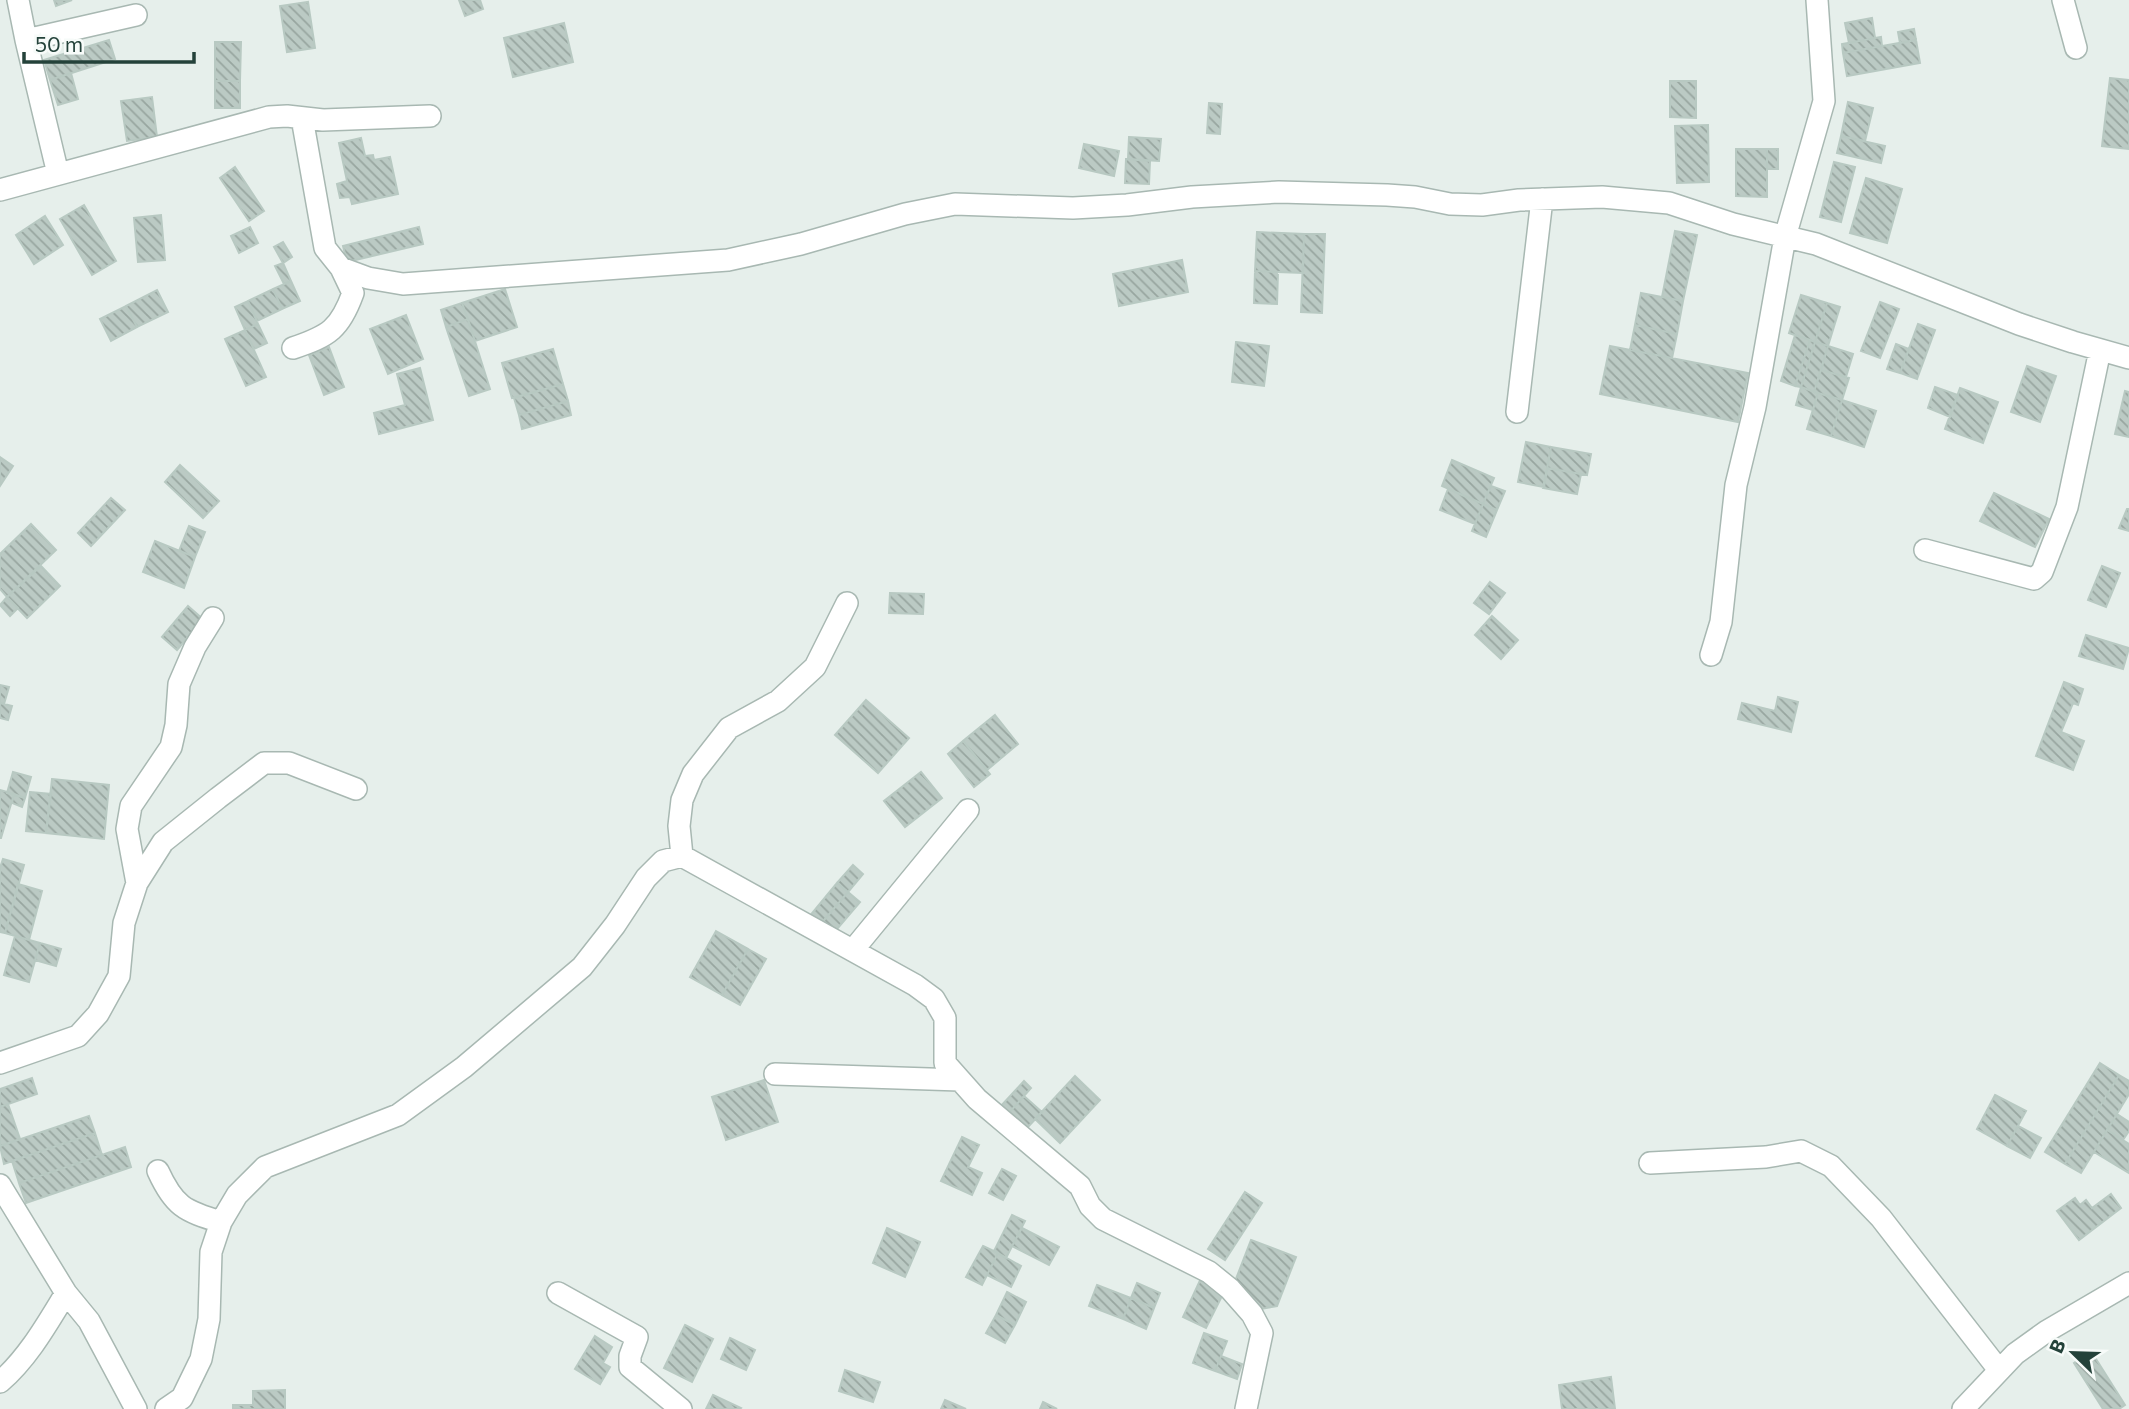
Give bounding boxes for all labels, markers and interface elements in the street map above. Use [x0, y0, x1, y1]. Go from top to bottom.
scale bar [24, 21, 194, 65]
text: 50 m [35, 31, 83, 56]
north arrow [2038, 1318, 2108, 1388]
text: B [2044, 1336, 2070, 1356]

